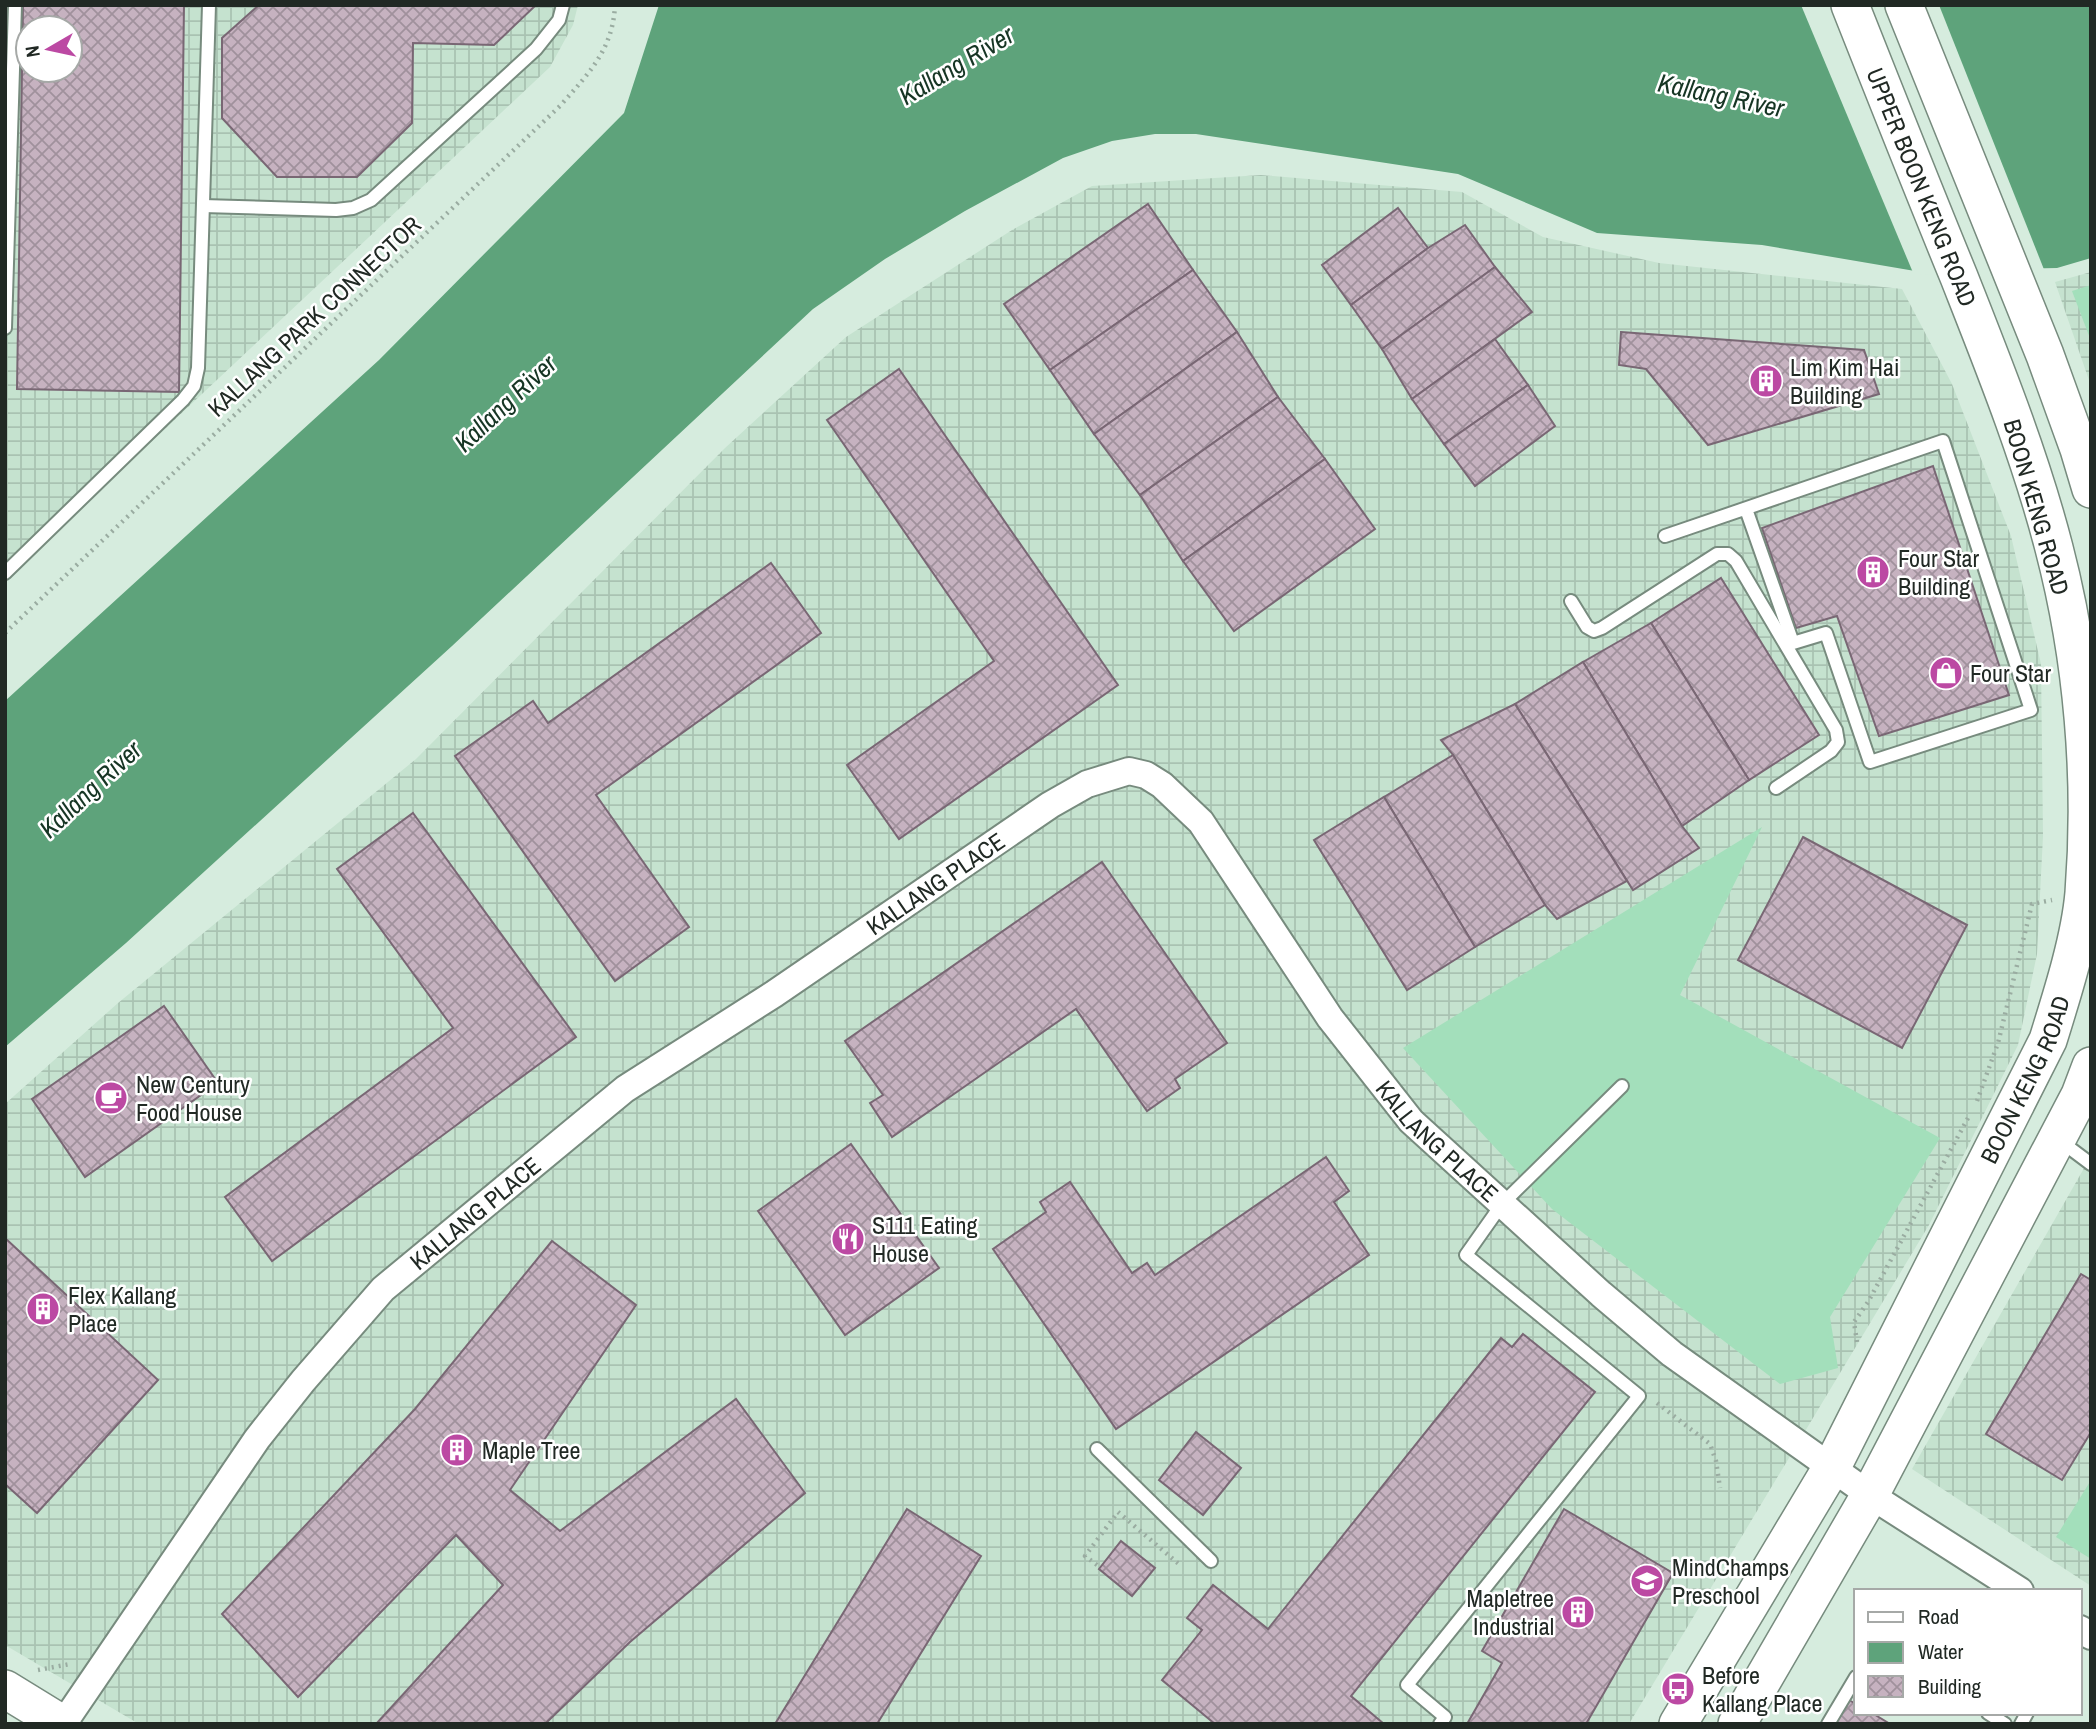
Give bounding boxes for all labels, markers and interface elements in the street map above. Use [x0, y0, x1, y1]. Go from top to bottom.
north arrow [14, 14, 84, 84]
water label: Kallang River [892, 17, 1021, 113]
text: N [18, 44, 46, 59]
street label: UPPER BOON KENG ROAD [1859, 63, 1985, 311]
water label: Kallang River [1655, 65, 1788, 126]
street label: KALLANG PARK CONNECTOR [201, 209, 427, 423]
water label: Kallang River [446, 346, 564, 459]
place label: Lim Kim Hai Building [1790, 351, 1899, 411]
building icon: Lim Kim Hai Building [1747, 362, 1785, 400]
street label: BOON KENG ROAD [1997, 415, 2077, 599]
place label: Four Star Building [1898, 542, 1980, 602]
building icon: Four Star Building [1854, 553, 1892, 591]
shop icon: Four Star [1927, 654, 1965, 692]
place label: Four Star [1970, 657, 2052, 689]
water label: Kallang River [31, 732, 149, 845]
street label: KALLANG PLACE [860, 825, 1011, 942]
street label: BOON KENG ROAD [1972, 992, 2077, 1169]
place label: New Century Food House [136, 1068, 250, 1128]
street label: KALLANG PLACE [1369, 1074, 1506, 1209]
cafe icon: New Century Food House [92, 1079, 130, 1117]
street label: KALLANG PLACE [403, 1149, 547, 1277]
place label: S111 Eating House [872, 1209, 978, 1269]
restaurant icon: S111 Eating House [829, 1220, 867, 1258]
place label: Flex Kallang Place [68, 1279, 176, 1339]
building icon: Flex Kallang Place [24, 1290, 62, 1328]
building icon: Maple Tree [438, 1431, 476, 1469]
place label: Maple Tree [482, 1434, 580, 1466]
place label: MindChamps Preschool [1672, 1551, 1789, 1611]
school or university icon: MindChamps Preschool [1628, 1562, 1666, 1600]
place label: Mapletree Industrial [1466, 1582, 1554, 1642]
legend [1854, 1589, 2082, 1715]
building icon: Mapletree Industrial [1559, 1593, 1597, 1631]
text: Road [1918, 1602, 1959, 1631]
text: Water [1918, 1637, 1964, 1666]
place label: Before Kallang Place [1702, 1659, 1822, 1719]
bus stop icon: Before Kallang Place [1659, 1670, 1697, 1708]
text: Building [1918, 1672, 1982, 1701]

